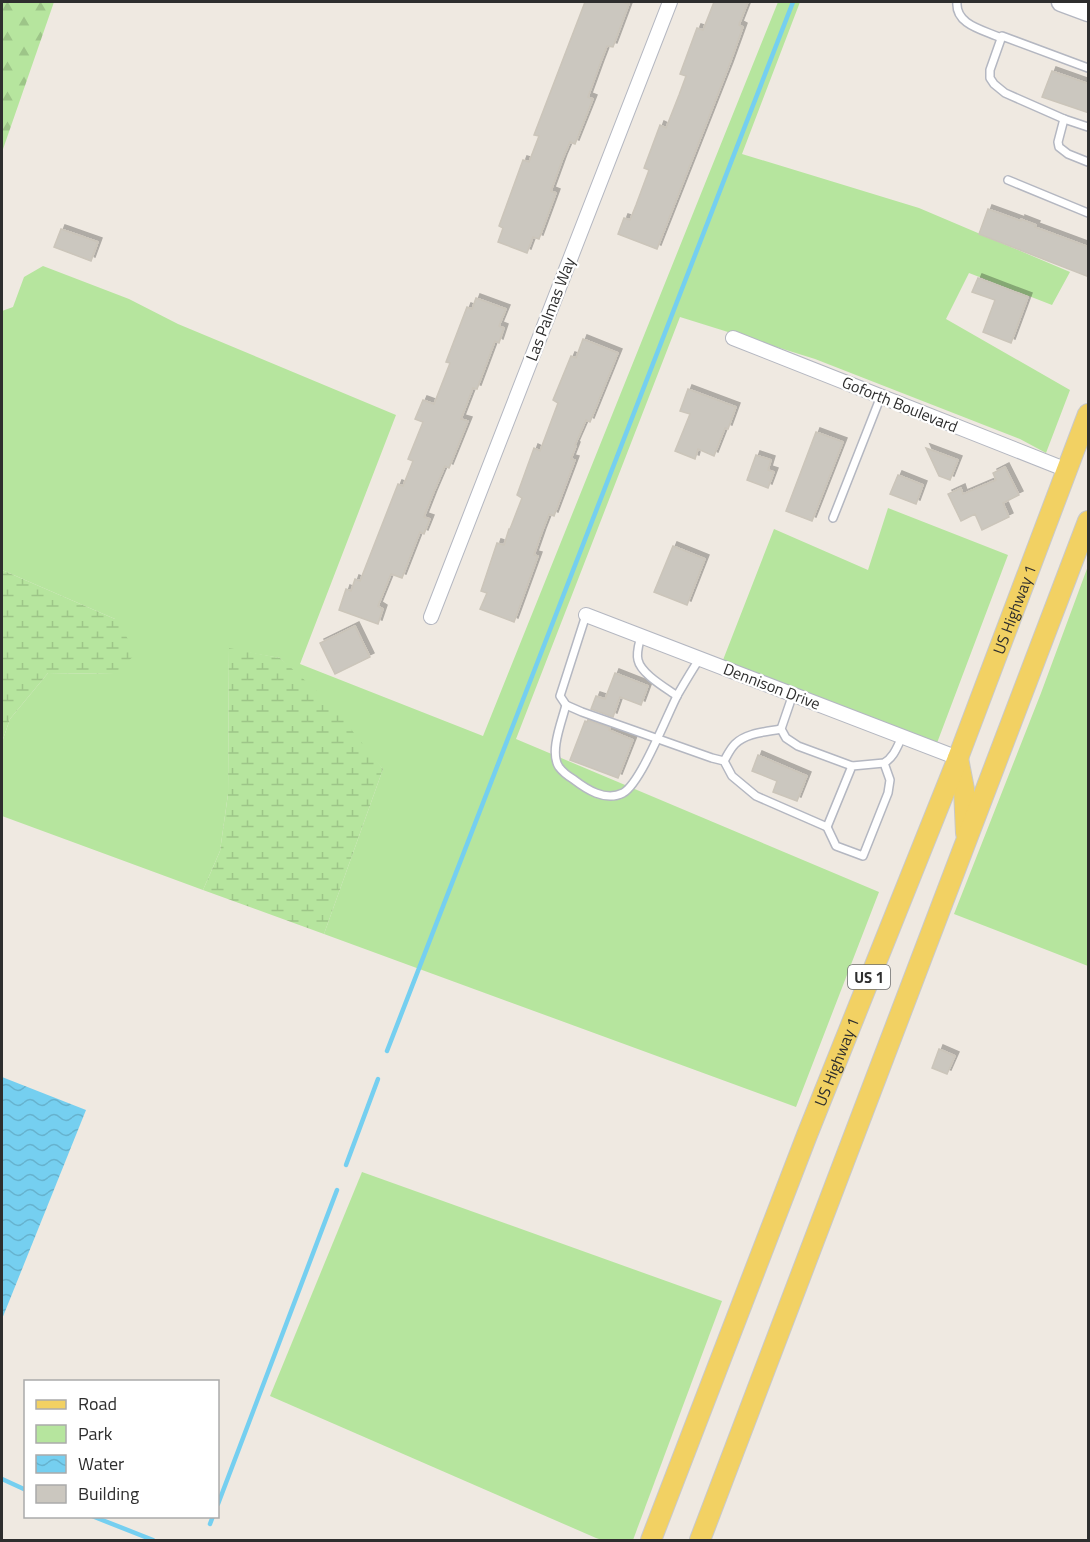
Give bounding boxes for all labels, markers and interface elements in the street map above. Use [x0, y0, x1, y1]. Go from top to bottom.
street label: Las Palmas Way [519, 253, 581, 365]
street label: Goforth Boulevard [838, 370, 962, 438]
street label: US Highway 1 [986, 561, 1042, 658]
street label: Dennison Drive [720, 657, 824, 715]
road number: US 1 [848, 965, 890, 989]
street label: US Highway 1 [808, 1014, 865, 1110]
legend [24, 1380, 219, 1518]
text: Road [78, 1390, 117, 1417]
text: Park [78, 1420, 113, 1447]
text: Water [78, 1450, 124, 1477]
text: Building [78, 1480, 139, 1507]

